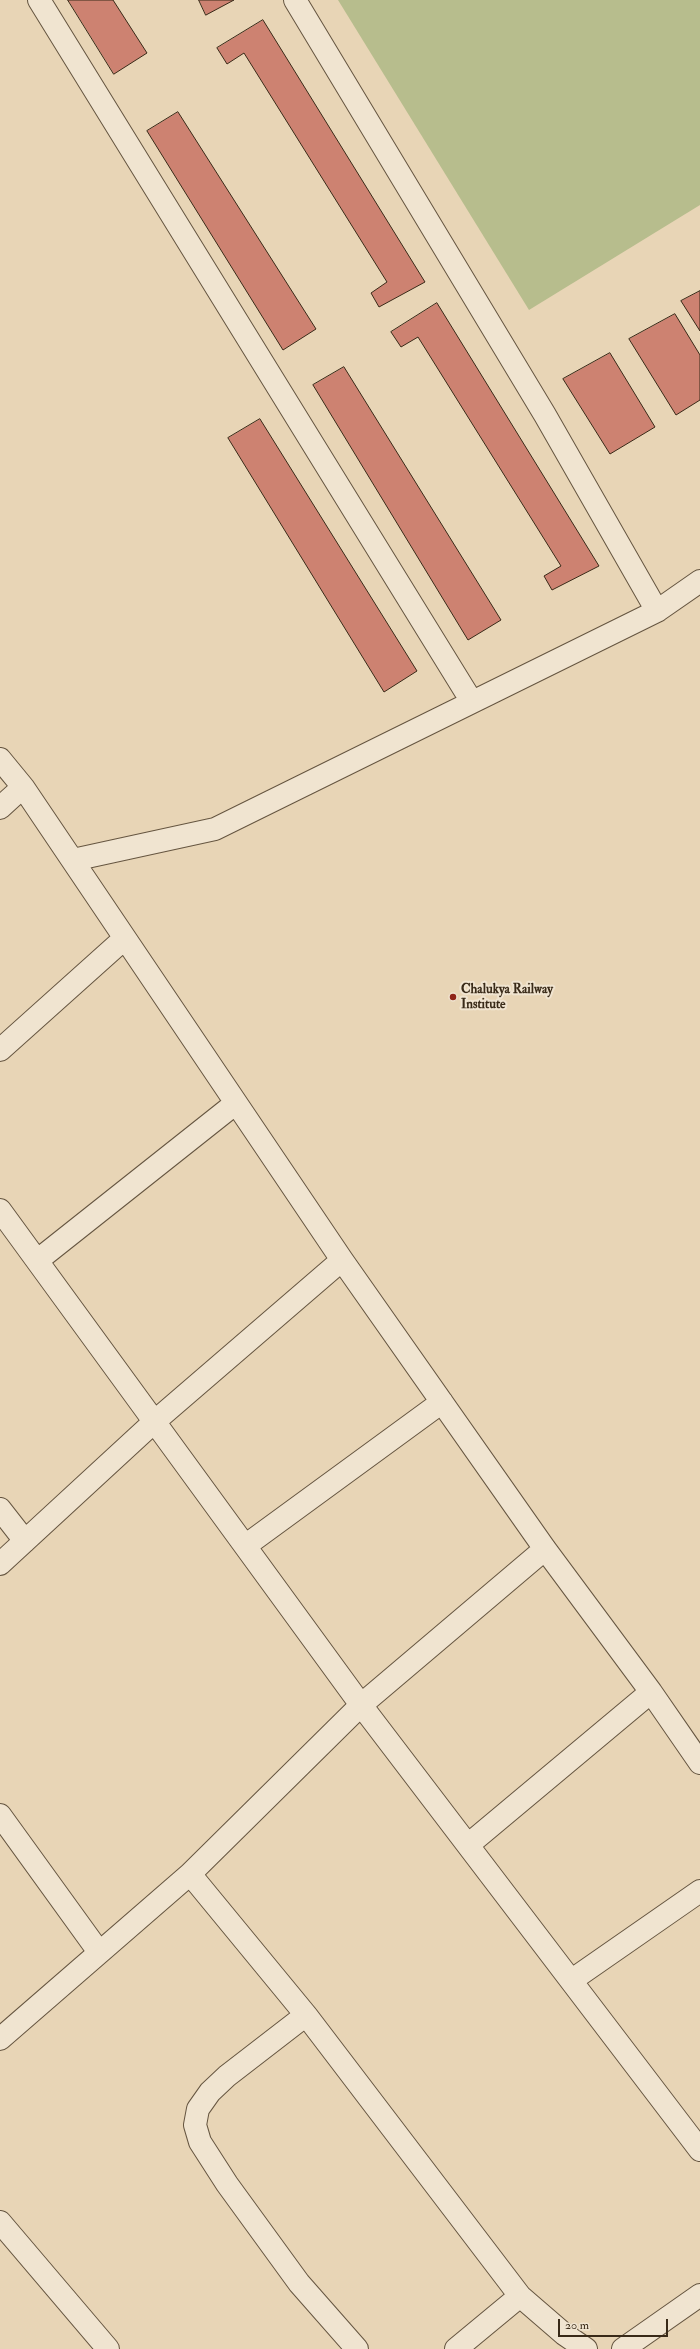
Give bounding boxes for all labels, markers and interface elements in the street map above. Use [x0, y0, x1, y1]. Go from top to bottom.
place label: Chalukya Railway Institute [461, 982, 553, 1013]
marker: Chalukya Railway Institute [448, 992, 458, 1002]
scale bar [560, 2311, 670, 2337]
text: 20 m [565, 2318, 589, 2333]

